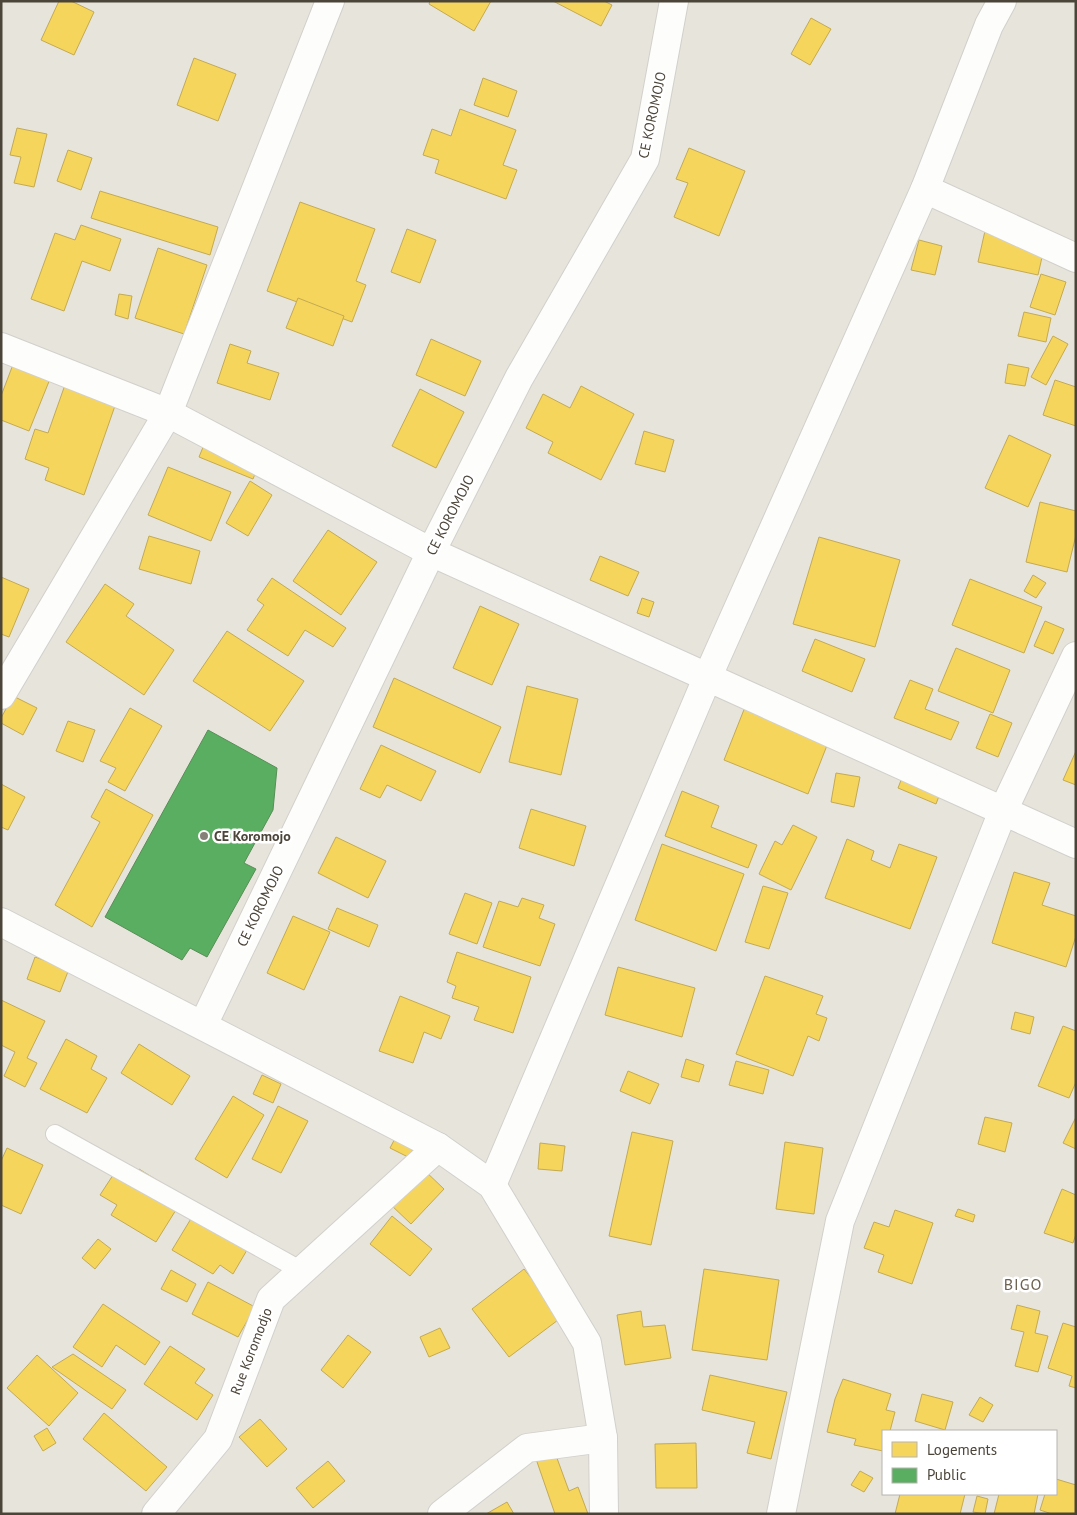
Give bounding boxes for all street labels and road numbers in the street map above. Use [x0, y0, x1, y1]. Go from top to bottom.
street label: CE KOROMOJO [634, 70, 670, 160]
street label: CE KOROMOJO [422, 472, 478, 558]
street label: CE KOROMOJO [233, 862, 287, 950]
street label: Rue Koromodjo [226, 1305, 276, 1397]

